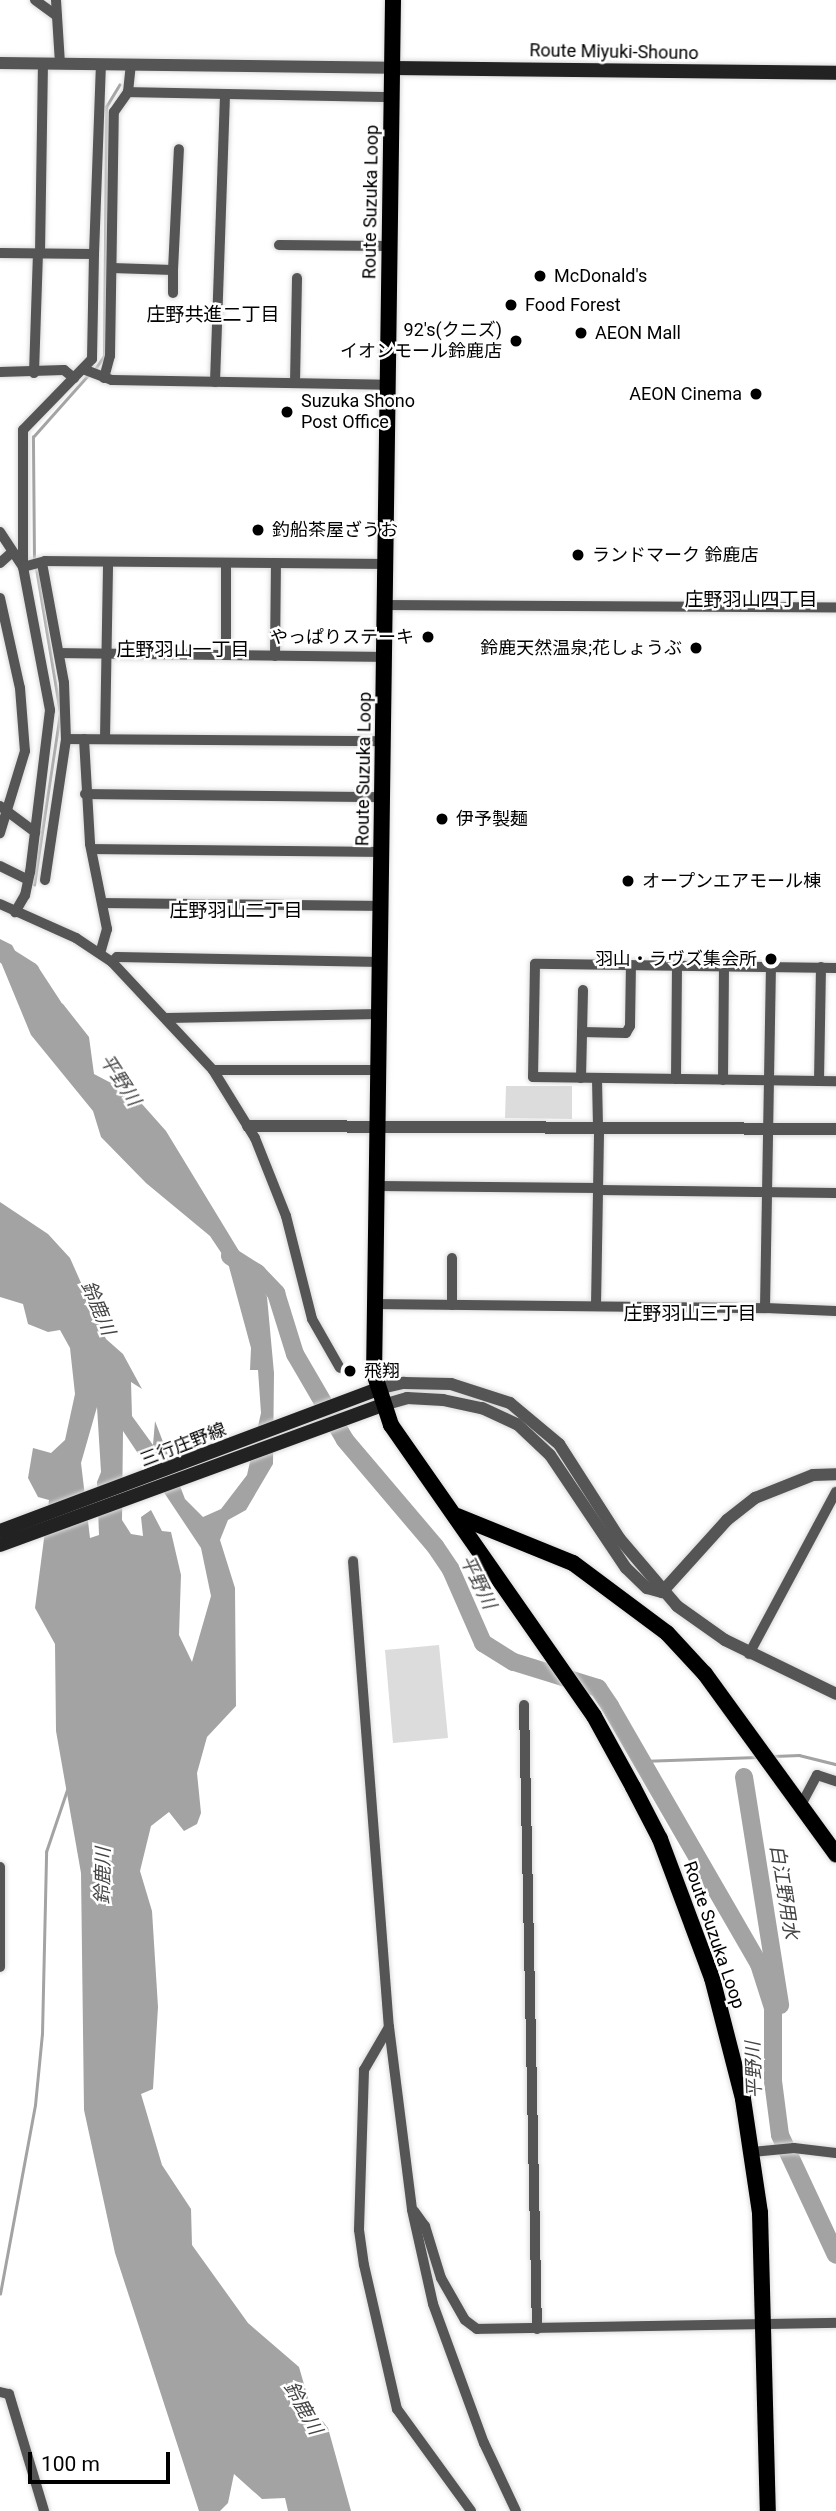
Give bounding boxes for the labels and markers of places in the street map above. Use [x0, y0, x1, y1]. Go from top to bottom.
place label: McDonald's [554, 265, 647, 287]
marker: McDonald's [532, 268, 548, 284]
place label: Food Forest [525, 294, 621, 316]
marker: Food Forest [503, 297, 519, 313]
place label: 92's(クニズ) イオンモール鈴鹿店 [340, 320, 502, 362]
place label: AEON Mall [595, 322, 681, 344]
marker: AEON Mall [573, 325, 589, 341]
marker: 92's(クニズ) イオンモール鈴鹿店 [508, 333, 524, 349]
place label: AEON Cinema [629, 383, 742, 405]
marker: AEON Cinema [748, 386, 764, 402]
place label: Suzuka Shono Post Office [301, 391, 415, 434]
marker: Suzuka Shono Post Office [279, 404, 295, 420]
place label: 釣船茶屋ざうお [272, 519, 398, 541]
marker: 釣船茶屋ざうお [250, 522, 266, 538]
place label: ランドマーク 鈴鹿店 [592, 544, 758, 566]
marker: ランドマーク 鈴鹿店 [570, 547, 586, 563]
place label: やっぱりステーキ [270, 626, 414, 648]
marker: やっぱりステーキ [420, 629, 436, 645]
place label: 鈴鹿天然温泉;花しょうぶ [480, 637, 682, 659]
marker: 鈴鹿天然温泉;花しょうぶ [688, 640, 704, 656]
place label: 伊予製麺 [456, 808, 528, 830]
marker: 伊予製麺 [434, 811, 450, 827]
place label: オープンエアモール棟 [642, 870, 822, 892]
marker: オープンエアモール棟 [620, 873, 636, 889]
place label: 羽山・ラヴズ集会所 [595, 948, 757, 970]
marker: 羽山・ラヴズ集会所 [763, 951, 779, 967]
place label: 飛翔 [364, 1360, 400, 1382]
marker: 飛翔 [342, 1363, 358, 1379]

